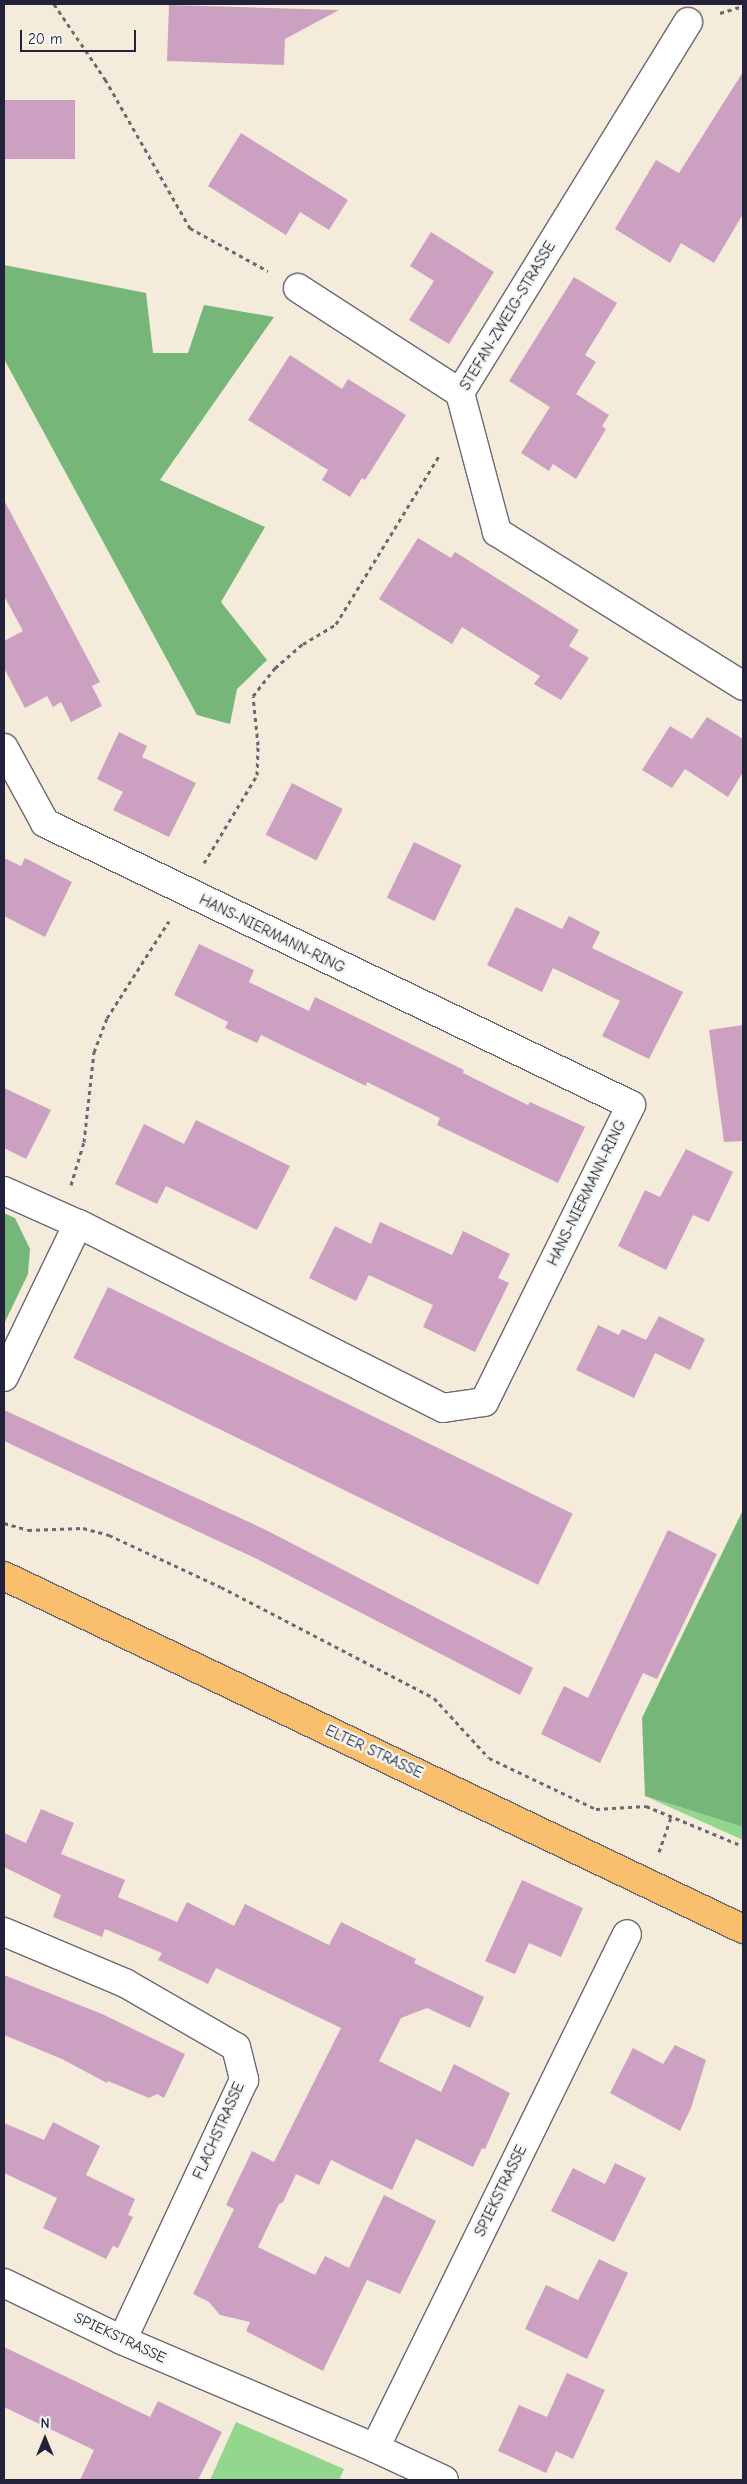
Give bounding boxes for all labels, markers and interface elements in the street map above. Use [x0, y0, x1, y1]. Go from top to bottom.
scale bar [22, 20, 139, 52]
text: 20 m [28, 30, 62, 48]
street label: STEFAN-ZWEIG-STRASSE [456, 238, 560, 394]
street label: HANS-NIERMANN-RING [196, 891, 348, 977]
street label: HANS-NIERMANN-RING [544, 1117, 630, 1269]
street label: ELTER STRASSE [322, 1722, 426, 1782]
street label: FLACHSTRASSE [190, 2080, 248, 2182]
street label: SPIEKSTRASSE [471, 2142, 531, 2240]
street label: SPIEKSTRASSE [71, 2309, 169, 2367]
north arrow [20, 2414, 70, 2464]
text: N [40, 2415, 50, 2432]

